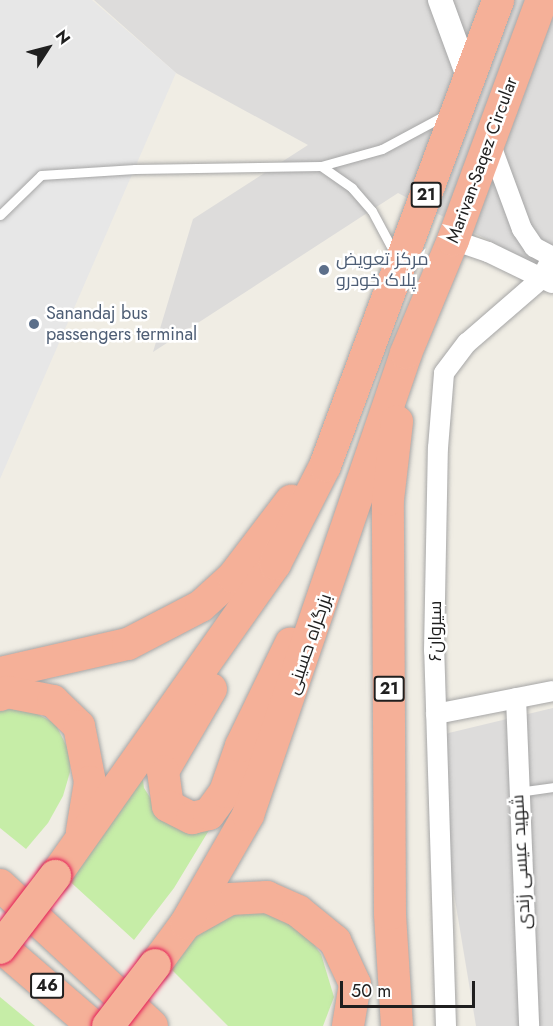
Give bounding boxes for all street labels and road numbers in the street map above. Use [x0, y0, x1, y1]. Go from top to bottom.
street label: Marivan-Saqez Circular [442, 74, 522, 246]
road number: 21 [410, 182, 442, 208]
street label: بزرگراه حسینی [282, 591, 336, 697]
street label: سیروان۶ [424, 601, 446, 661]
road number: 21 [372, 676, 406, 702]
street label: شهید عیسی زندی [507, 794, 535, 930]
road number: 46 [29, 973, 65, 999]

